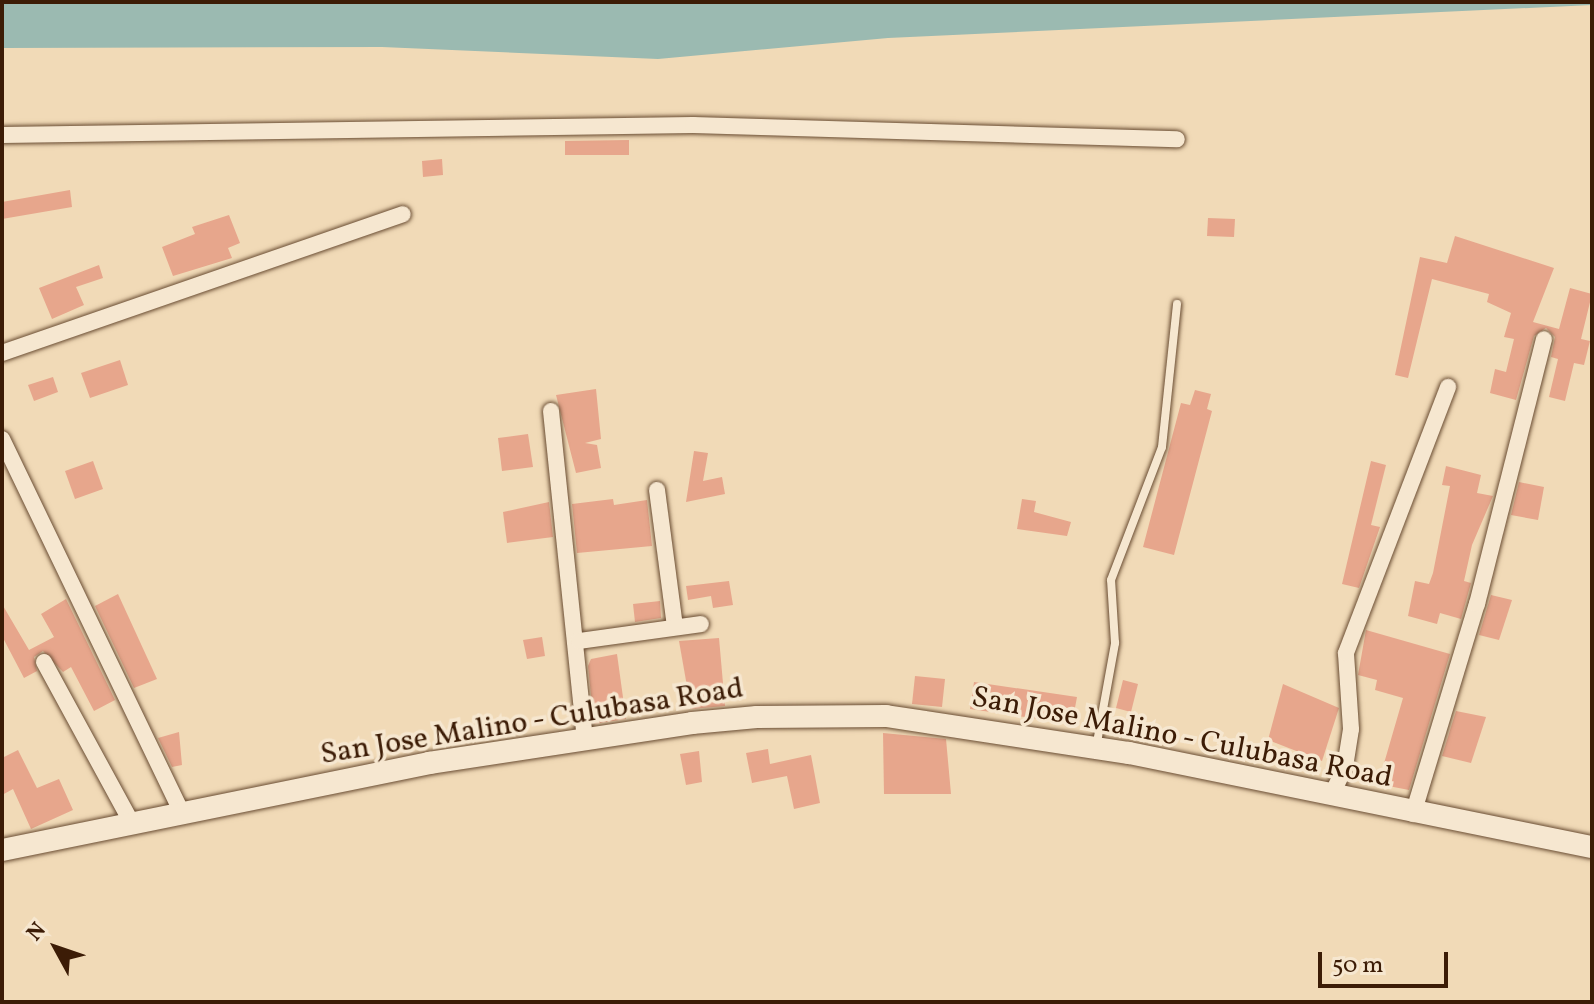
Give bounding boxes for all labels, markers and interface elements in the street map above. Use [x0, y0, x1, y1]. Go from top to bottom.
street label: San Jose Malino - Culubasa Road [317, 671, 747, 773]
street label: San Jose Malino - Culubasa Road [968, 679, 1396, 797]
north arrow [16, 908, 96, 988]
text: N [20, 916, 54, 948]
scale bar [1322, 936, 1452, 986]
text: 50 m [1332, 949, 1384, 983]

